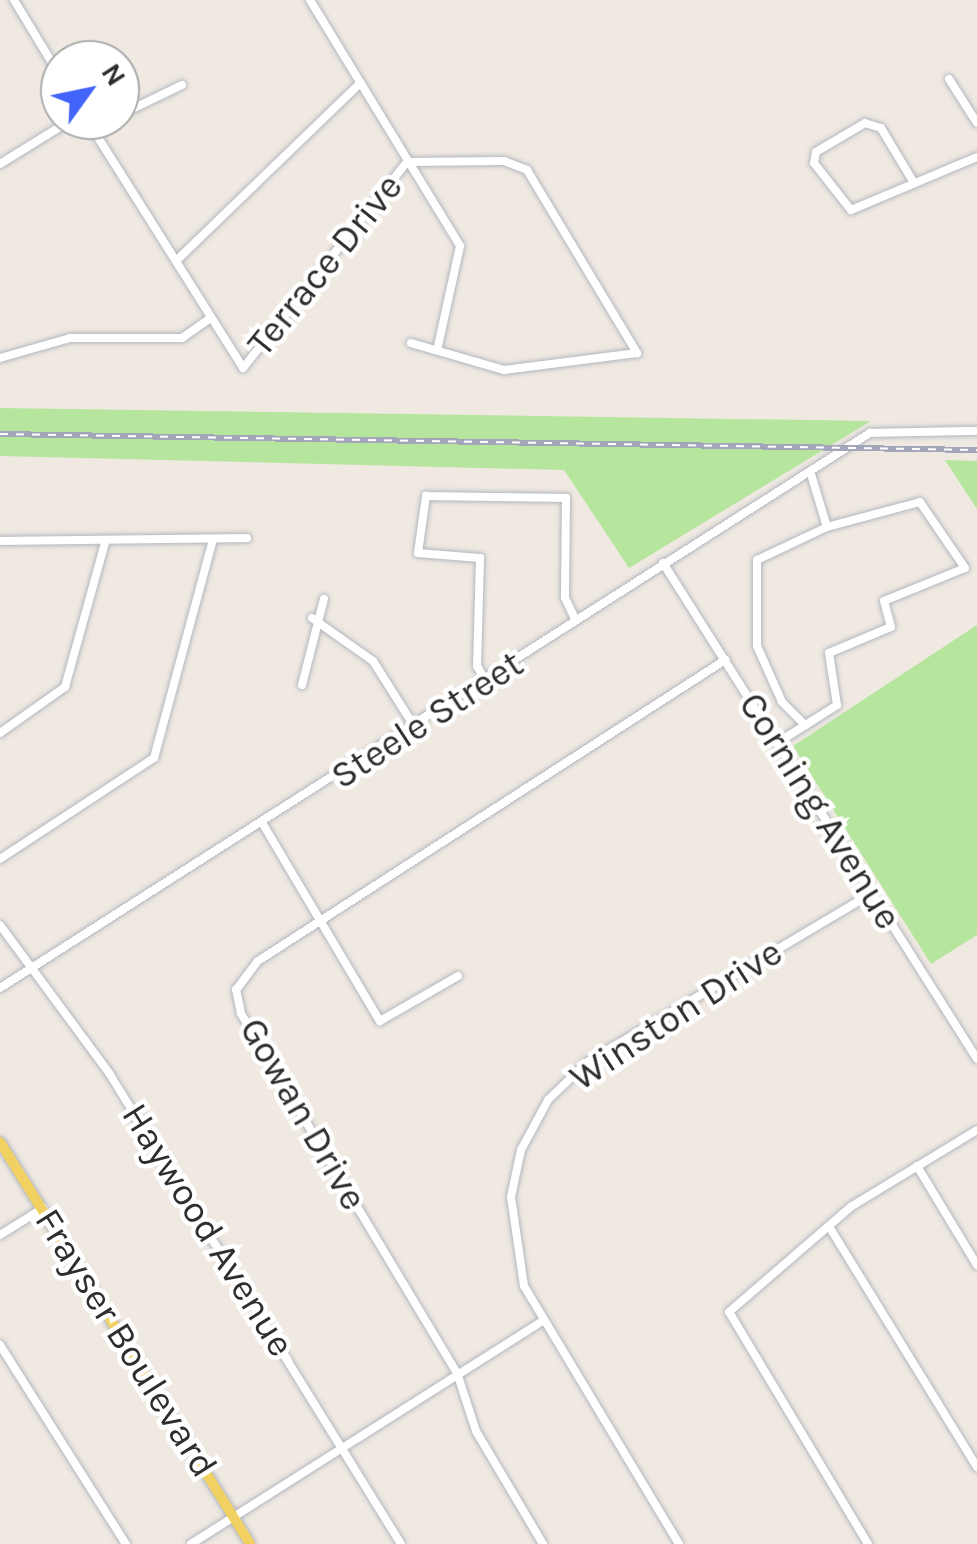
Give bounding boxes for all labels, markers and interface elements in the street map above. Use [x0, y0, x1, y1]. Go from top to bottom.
north arrow [40, 40, 140, 140]
text: N [95, 57, 133, 92]
street label: Terrace Drive [238, 165, 412, 365]
street label: Steele Street [322, 641, 532, 799]
street label: Corning Avenue [729, 684, 911, 938]
street label: Winston Drive [561, 929, 791, 1101]
street label: Gowan Drive [230, 1010, 376, 1218]
street label: Haywood Avenue [112, 1095, 304, 1365]
street label: Frayser Boulevard [25, 1200, 227, 1486]

